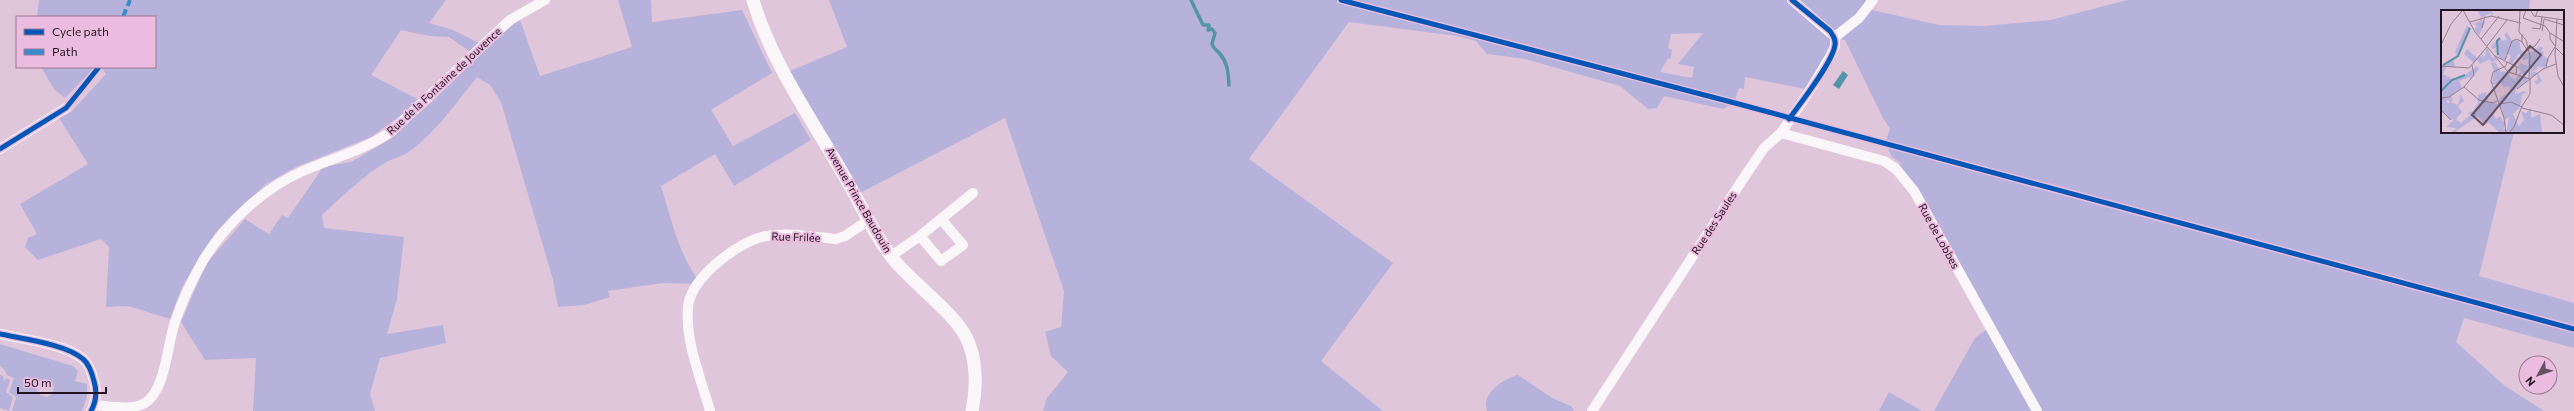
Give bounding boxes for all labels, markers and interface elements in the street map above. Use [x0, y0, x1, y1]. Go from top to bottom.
inset map [2441, 10, 2564, 133]
legend [16, 16, 156, 68]
text: Cycle path [52, 24, 109, 38]
street label: Rue de la Fontaine de Jouvence [384, 24, 504, 138]
text: Path [52, 44, 78, 58]
street label: Avenue Prince Baudouin [824, 145, 895, 255]
street label: Rue des Saules [1688, 189, 1739, 257]
street label: Rue de Lobbes [1916, 201, 1963, 271]
street label: Rue Frilée [771, 229, 821, 244]
north arrow [2518, 355, 2558, 395]
scale bar [18, 369, 106, 395]
text: N [2522, 374, 2538, 389]
text: 50 m [24, 375, 52, 389]

